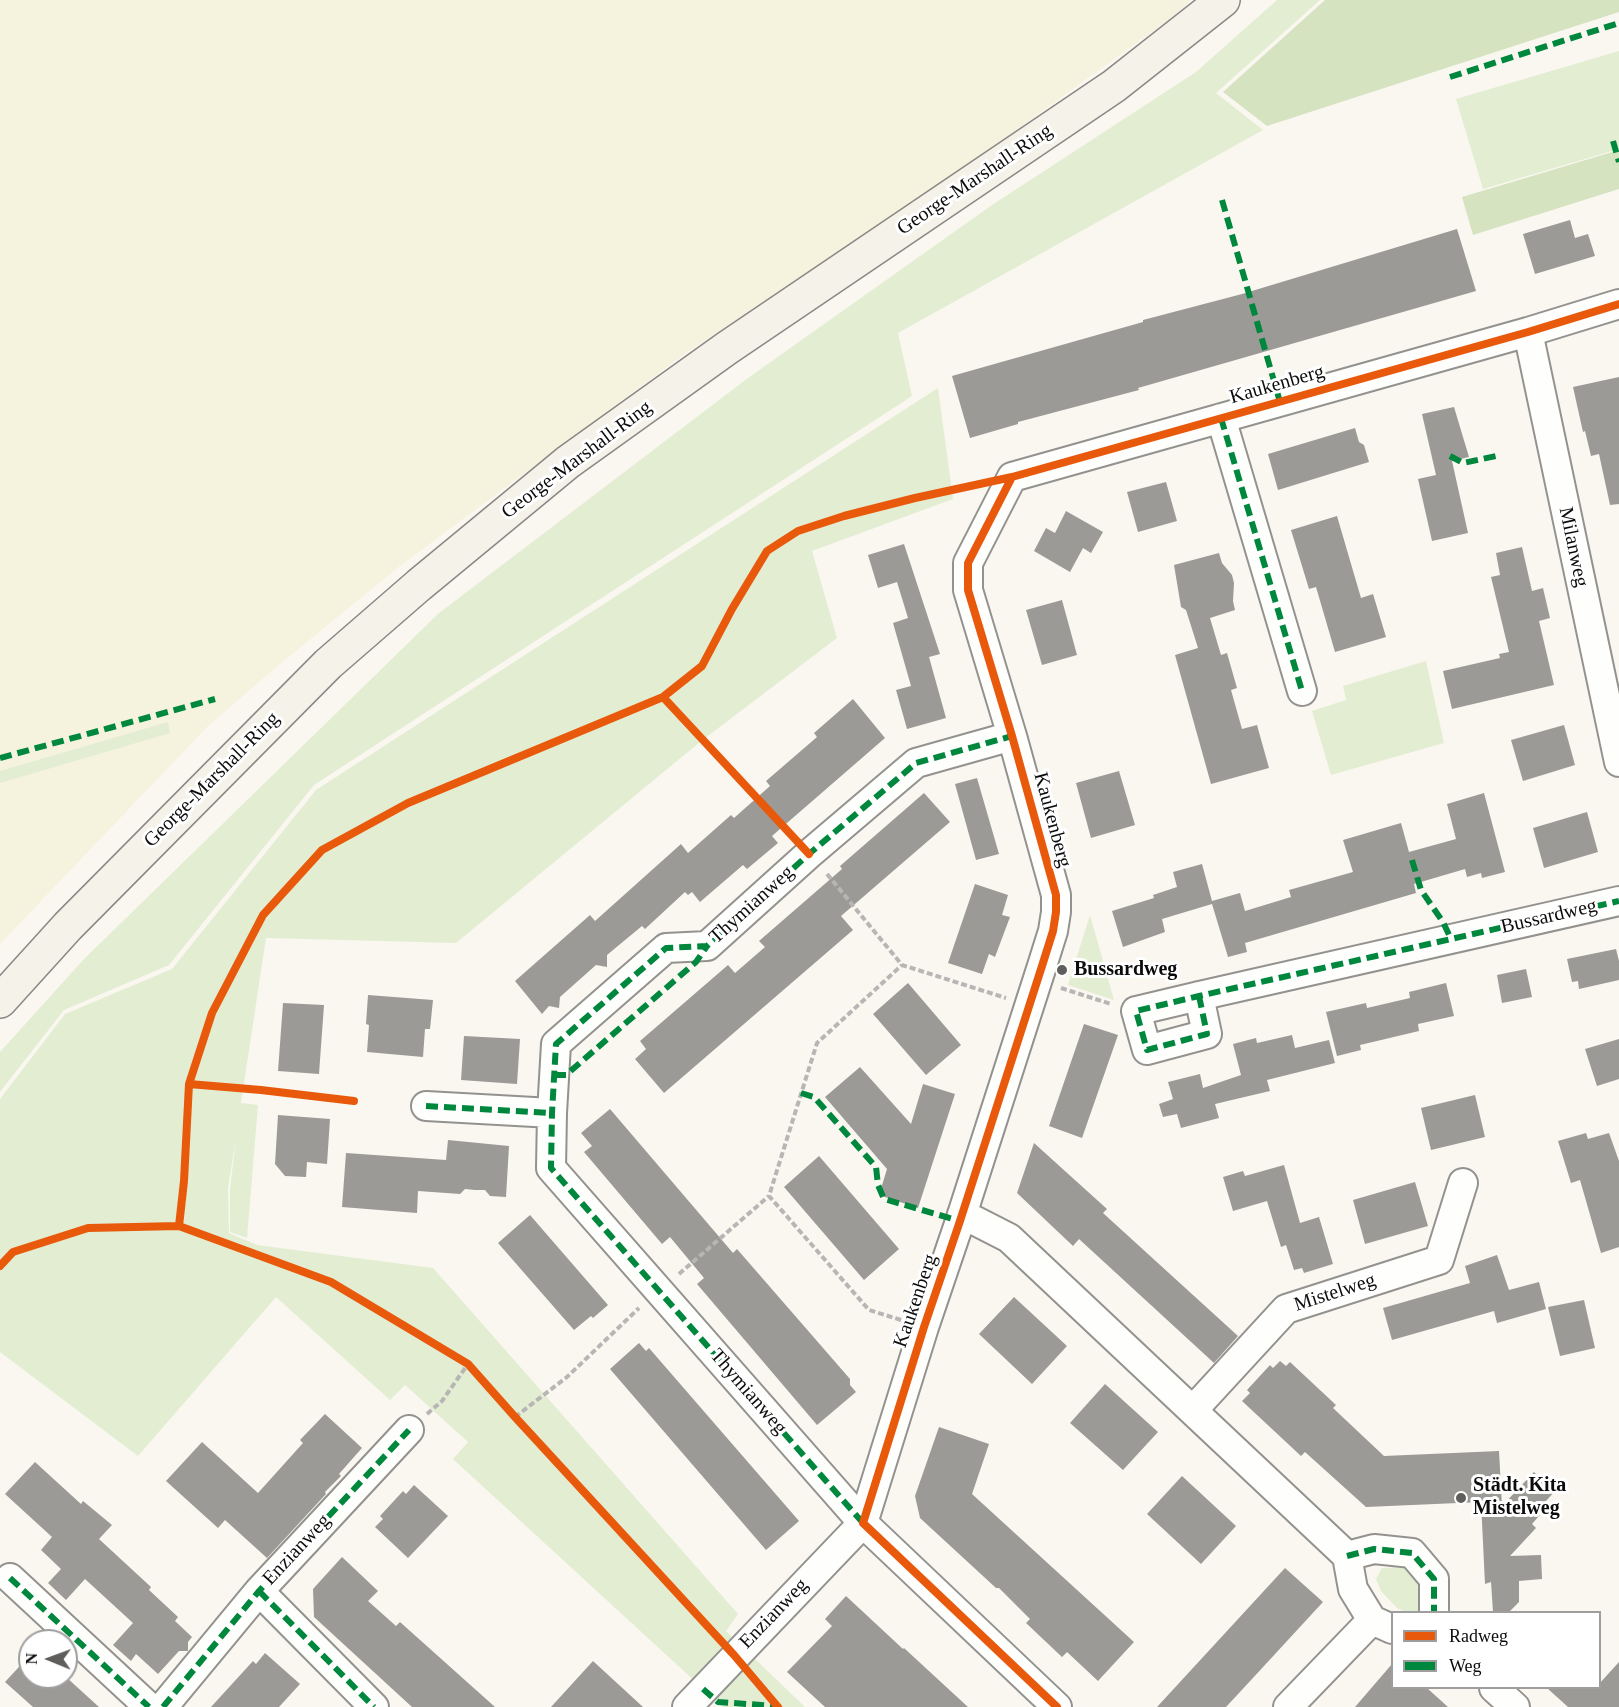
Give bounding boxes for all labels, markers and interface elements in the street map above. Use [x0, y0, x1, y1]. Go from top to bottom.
street label: George-Marshall-Ring [893, 119, 1057, 241]
street label: Kaukenberg [1227, 360, 1327, 410]
street label: George-Marshall-Ring [497, 396, 657, 524]
street label: Milanweg [1553, 505, 1593, 589]
street label: George-Marshall-Ring [139, 707, 285, 853]
street label: Kaukenberg [1028, 770, 1076, 870]
street label: Thymianweg [705, 861, 799, 949]
street label: Bussardweg [1499, 894, 1599, 940]
place label: Bussardweg [1074, 958, 1177, 982]
marker: Bussardweg [1055, 963, 1069, 977]
street label: Kaukenberg [889, 1251, 943, 1351]
street label: Mistelweg [1291, 1269, 1379, 1317]
street label: Thymianweg [704, 1344, 792, 1440]
place label: Städt. Kita Mistelweg [1473, 1474, 1566, 1521]
marker: Städt. Kita Mistelweg [1454, 1491, 1468, 1505]
street label: Enzianweg [258, 1509, 336, 1591]
street label: Enzianweg [735, 1574, 813, 1654]
legend [1391, 1611, 1601, 1689]
text: Radweg [1449, 1626, 1508, 1646]
north arrow [18, 1629, 78, 1689]
text: N [23, 1653, 40, 1665]
text: Weg [1449, 1656, 1482, 1676]

